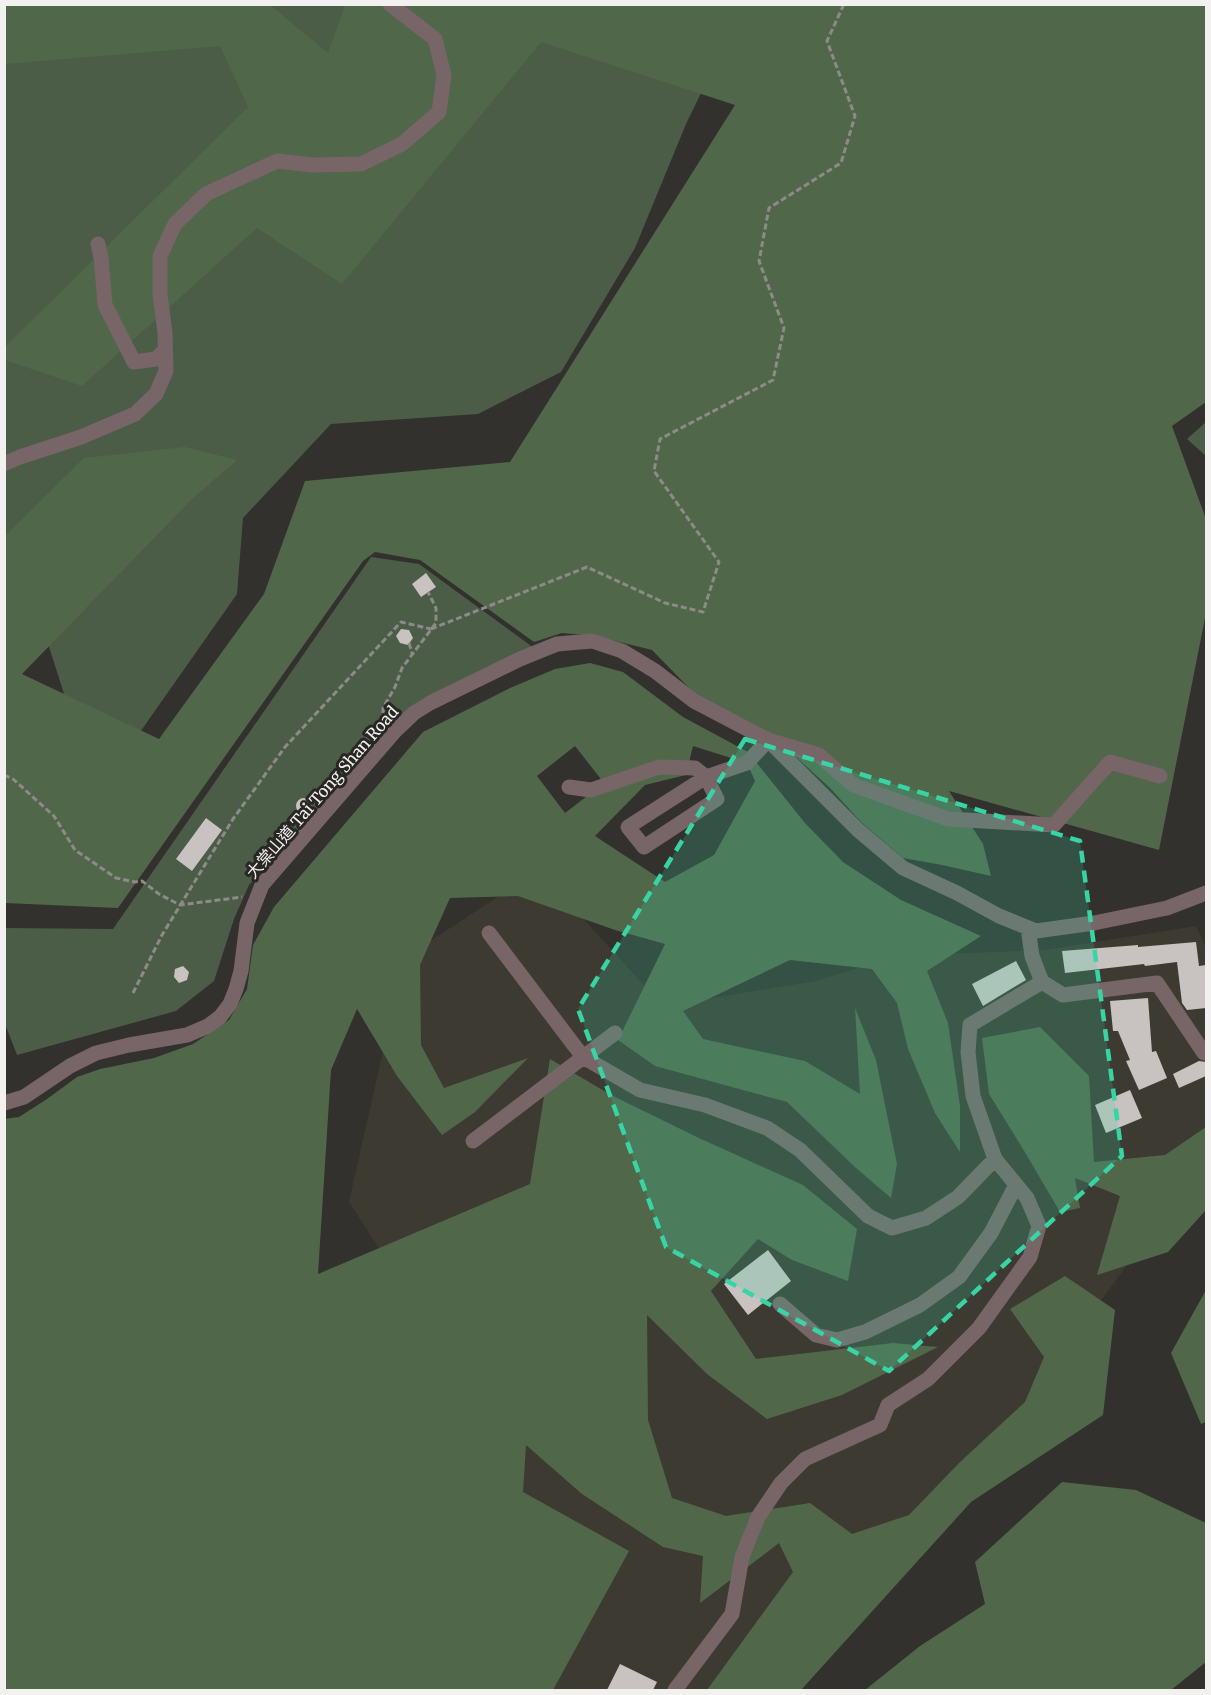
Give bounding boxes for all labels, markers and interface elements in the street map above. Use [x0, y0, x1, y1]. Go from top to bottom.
street label: 大棠山道 Tai Tong Shan Road [242, 701, 403, 882]

